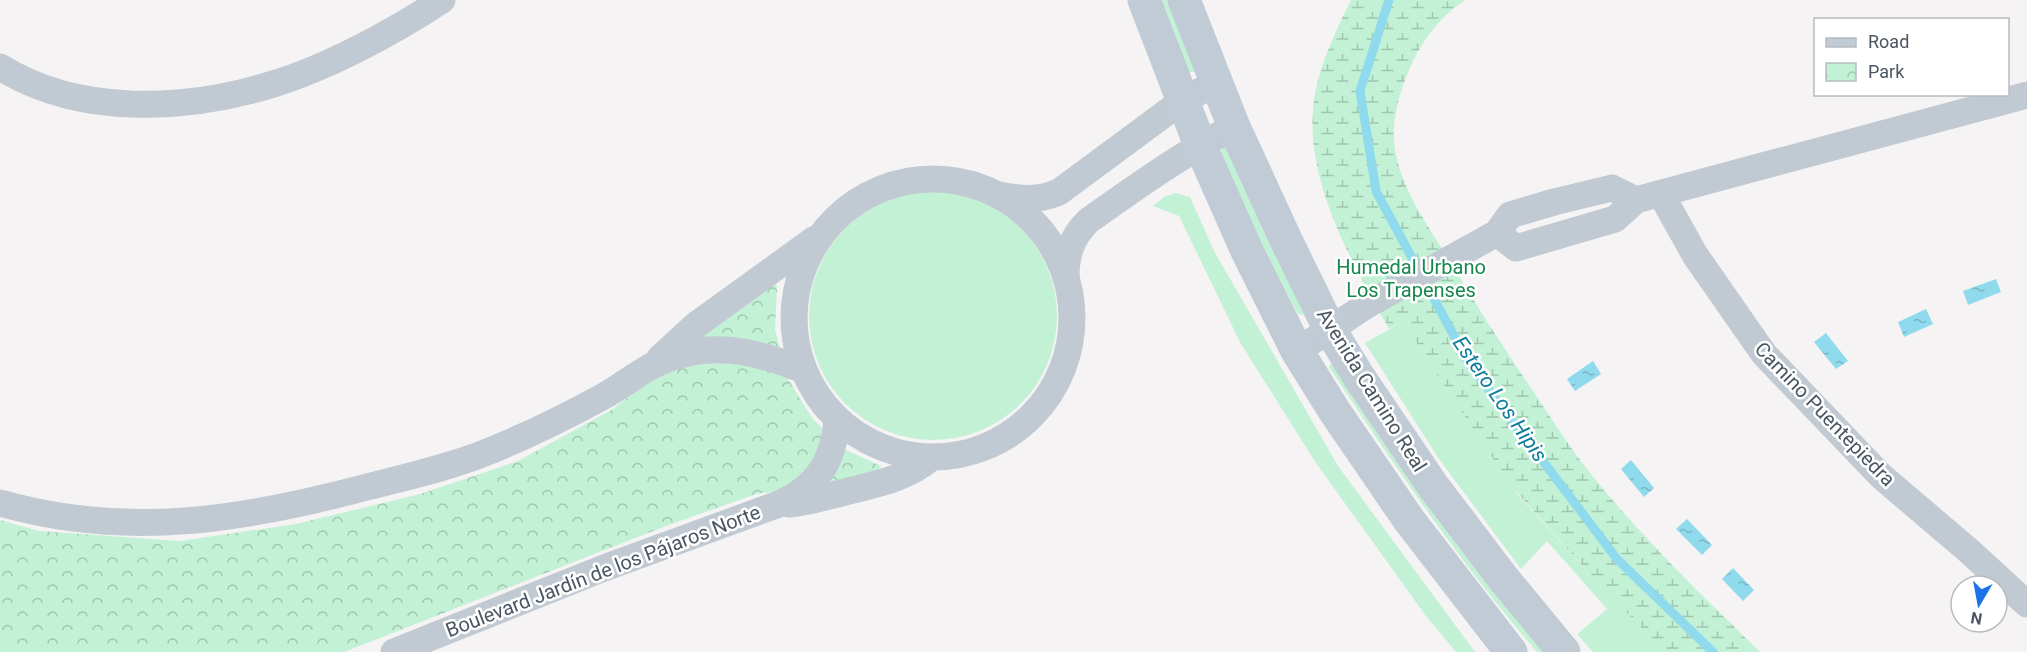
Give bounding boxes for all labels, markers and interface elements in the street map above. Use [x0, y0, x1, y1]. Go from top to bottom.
legend [1814, 18, 2009, 96]
text: Road [1868, 31, 1909, 52]
text: Park [1868, 61, 1905, 82]
park label: Humedal Urbano Los Trapenses [1336, 255, 1486, 302]
street label: Avenida Camino Real [1312, 304, 1432, 476]
water label: Estero Los Hipis [1448, 332, 1552, 466]
street label: Camino Puentepiedra [1750, 337, 1900, 491]
street label: Boulevard Jardín de los Pájaros Norte [442, 500, 764, 642]
north arrow [1949, 574, 2009, 634]
text: N [1969, 608, 1984, 629]

